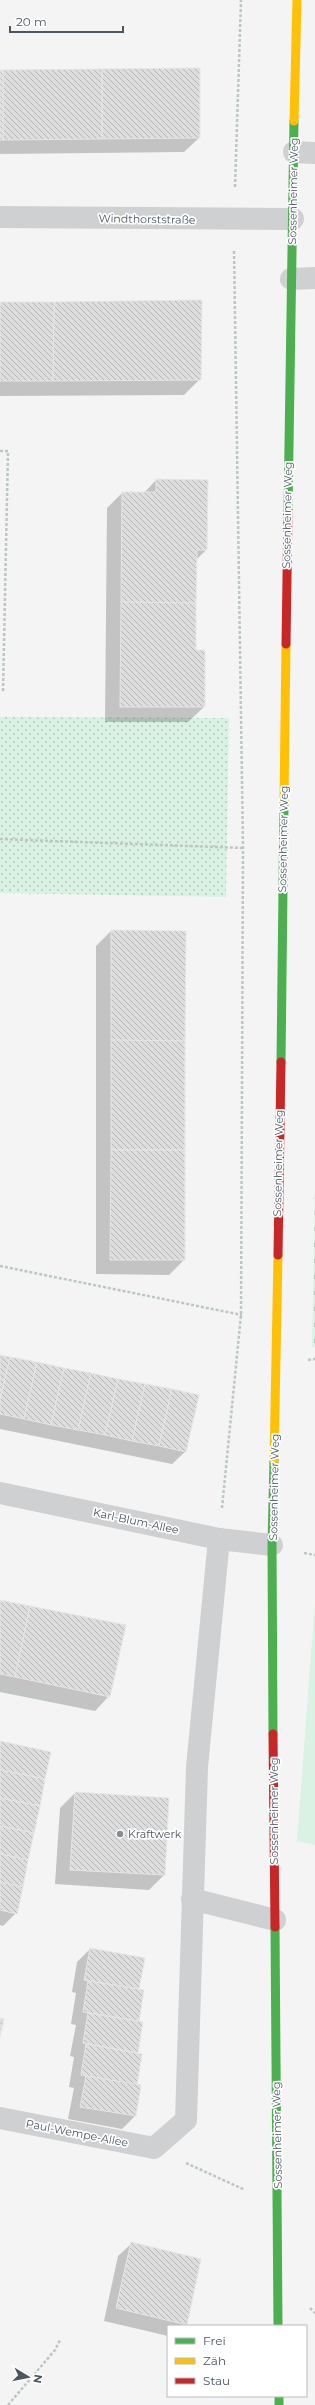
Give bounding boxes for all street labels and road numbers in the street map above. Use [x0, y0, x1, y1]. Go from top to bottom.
street label: Sossenheimer Weg [285, 137, 301, 245]
street label: Windthorststraße [98, 211, 196, 227]
street label: Sossenheimer Weg [279, 461, 295, 569]
street label: Sossenheimer Weg [275, 785, 291, 893]
street label: Sossenheimer Weg [270, 1109, 286, 1217]
street label: Sossenheimer Weg [266, 1433, 282, 1541]
street label: Karl-Blum-Allee [92, 1505, 180, 1537]
street label: Sossenheimer Weg [267, 1758, 281, 1864]
street label: Sossenheimer Weg [269, 2081, 285, 2189]
street label: Paul-Wempe-Allee [25, 2116, 130, 2150]

